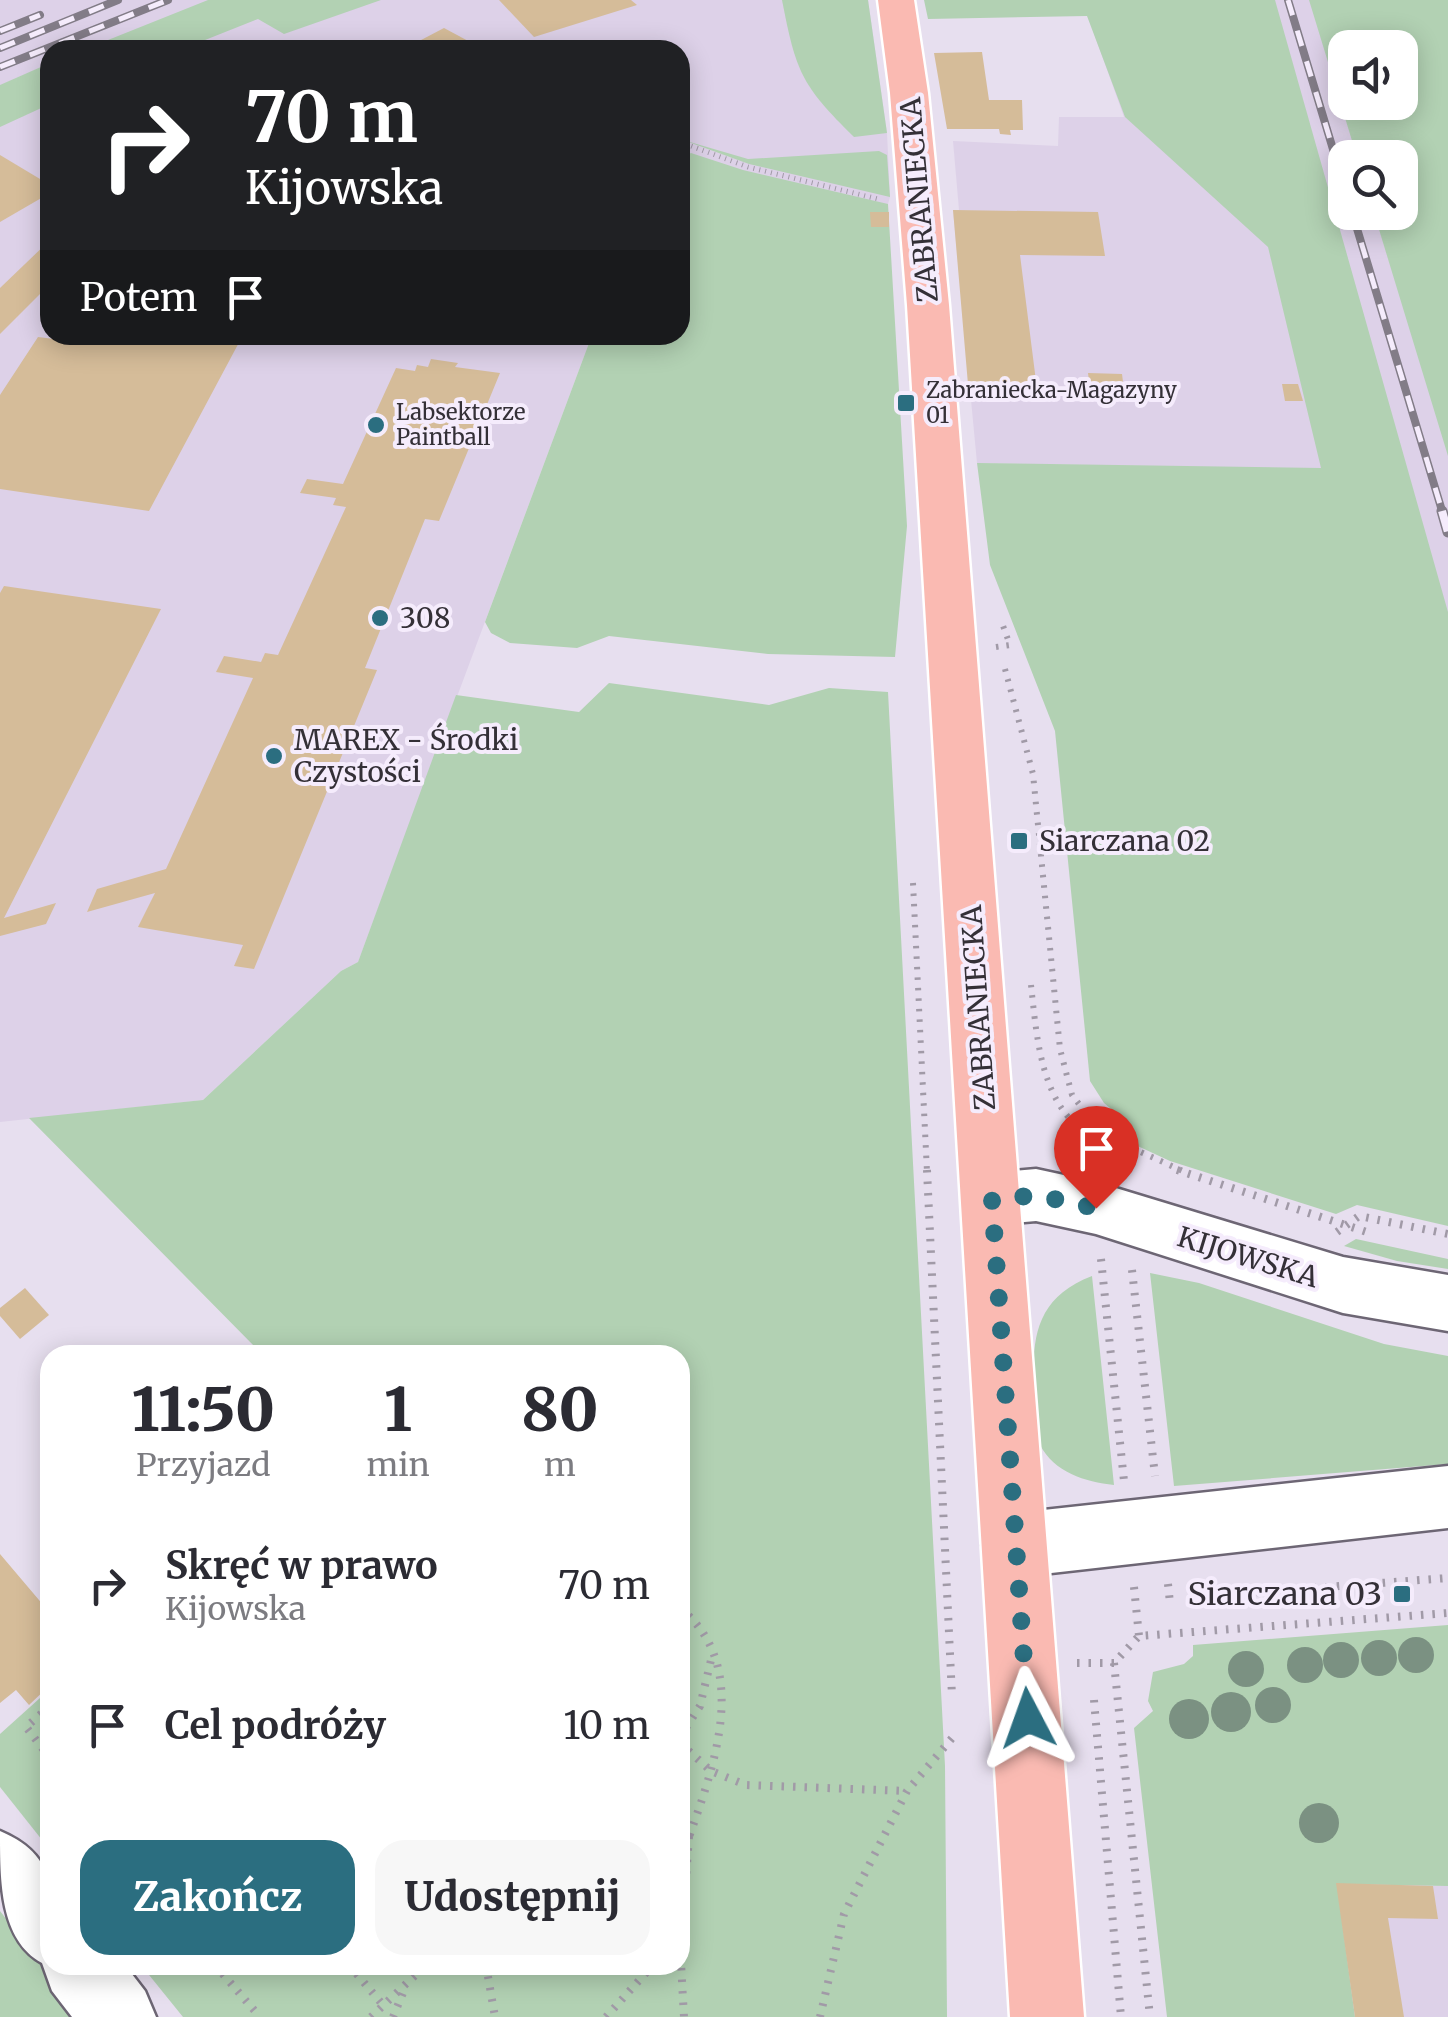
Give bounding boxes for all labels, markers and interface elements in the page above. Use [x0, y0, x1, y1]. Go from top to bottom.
map controls [1328, 30, 1418, 230]
button: sound [1328, 30, 1418, 120]
text: 70 m [245, 73, 418, 161]
icon: right [80, 80, 210, 210]
street label: ZABRANIECKA [892, 96, 946, 304]
button: search [1328, 140, 1418, 230]
text: Kijowska [245, 160, 443, 216]
icon: arrive [218, 270, 273, 325]
text: Potem [80, 274, 198, 321]
place label: Zabraniecka-Magazyny 01 [926, 376, 1177, 429]
marker: Zabraniecka-Magazyny 01 [895, 392, 917, 414]
place label: Labsektorze Paintball [396, 398, 526, 451]
marker: Labsektorze Paintball [365, 414, 387, 436]
place label: 308 [400, 600, 450, 636]
marker: 308 [369, 607, 391, 629]
place label: MAREX - Środki Czystości [294, 722, 518, 790]
marker: MAREX - Środki Czystości [263, 745, 285, 767]
place label: Siarczana 02 [1039, 823, 1210, 859]
marker: Siarczana 02 [1008, 830, 1030, 852]
street label: ZABRANIECKA [953, 904, 1003, 1112]
pin [1054, 1106, 1139, 1209]
icon: arrive [1069, 1121, 1124, 1176]
street label: KIJOWSKA [1173, 1219, 1323, 1296]
text: 11:50 [131, 1372, 275, 1447]
text: 1 [384, 1372, 412, 1447]
text: 80 [521, 1372, 599, 1447]
text: Przyjazd [136, 1445, 270, 1485]
text: min [366, 1445, 430, 1485]
text: m [544, 1445, 576, 1485]
text: Skręć w prawo [165, 1542, 438, 1589]
icon: right [80, 1558, 135, 1613]
text: 70 m [558, 1562, 650, 1609]
place label: Siarczana 03 [1187, 1574, 1382, 1614]
marker: Siarczana 03 [1391, 1583, 1413, 1605]
text: Kijowska [165, 1589, 306, 1629]
position arrow [976, 1666, 1080, 1770]
icon: arrive [80, 1698, 135, 1753]
text: Cel podróży [165, 1702, 386, 1749]
text: 10 m [563, 1702, 650, 1749]
button: Zakończ [80, 1840, 355, 1955]
button: Udostępnij [375, 1840, 650, 1955]

